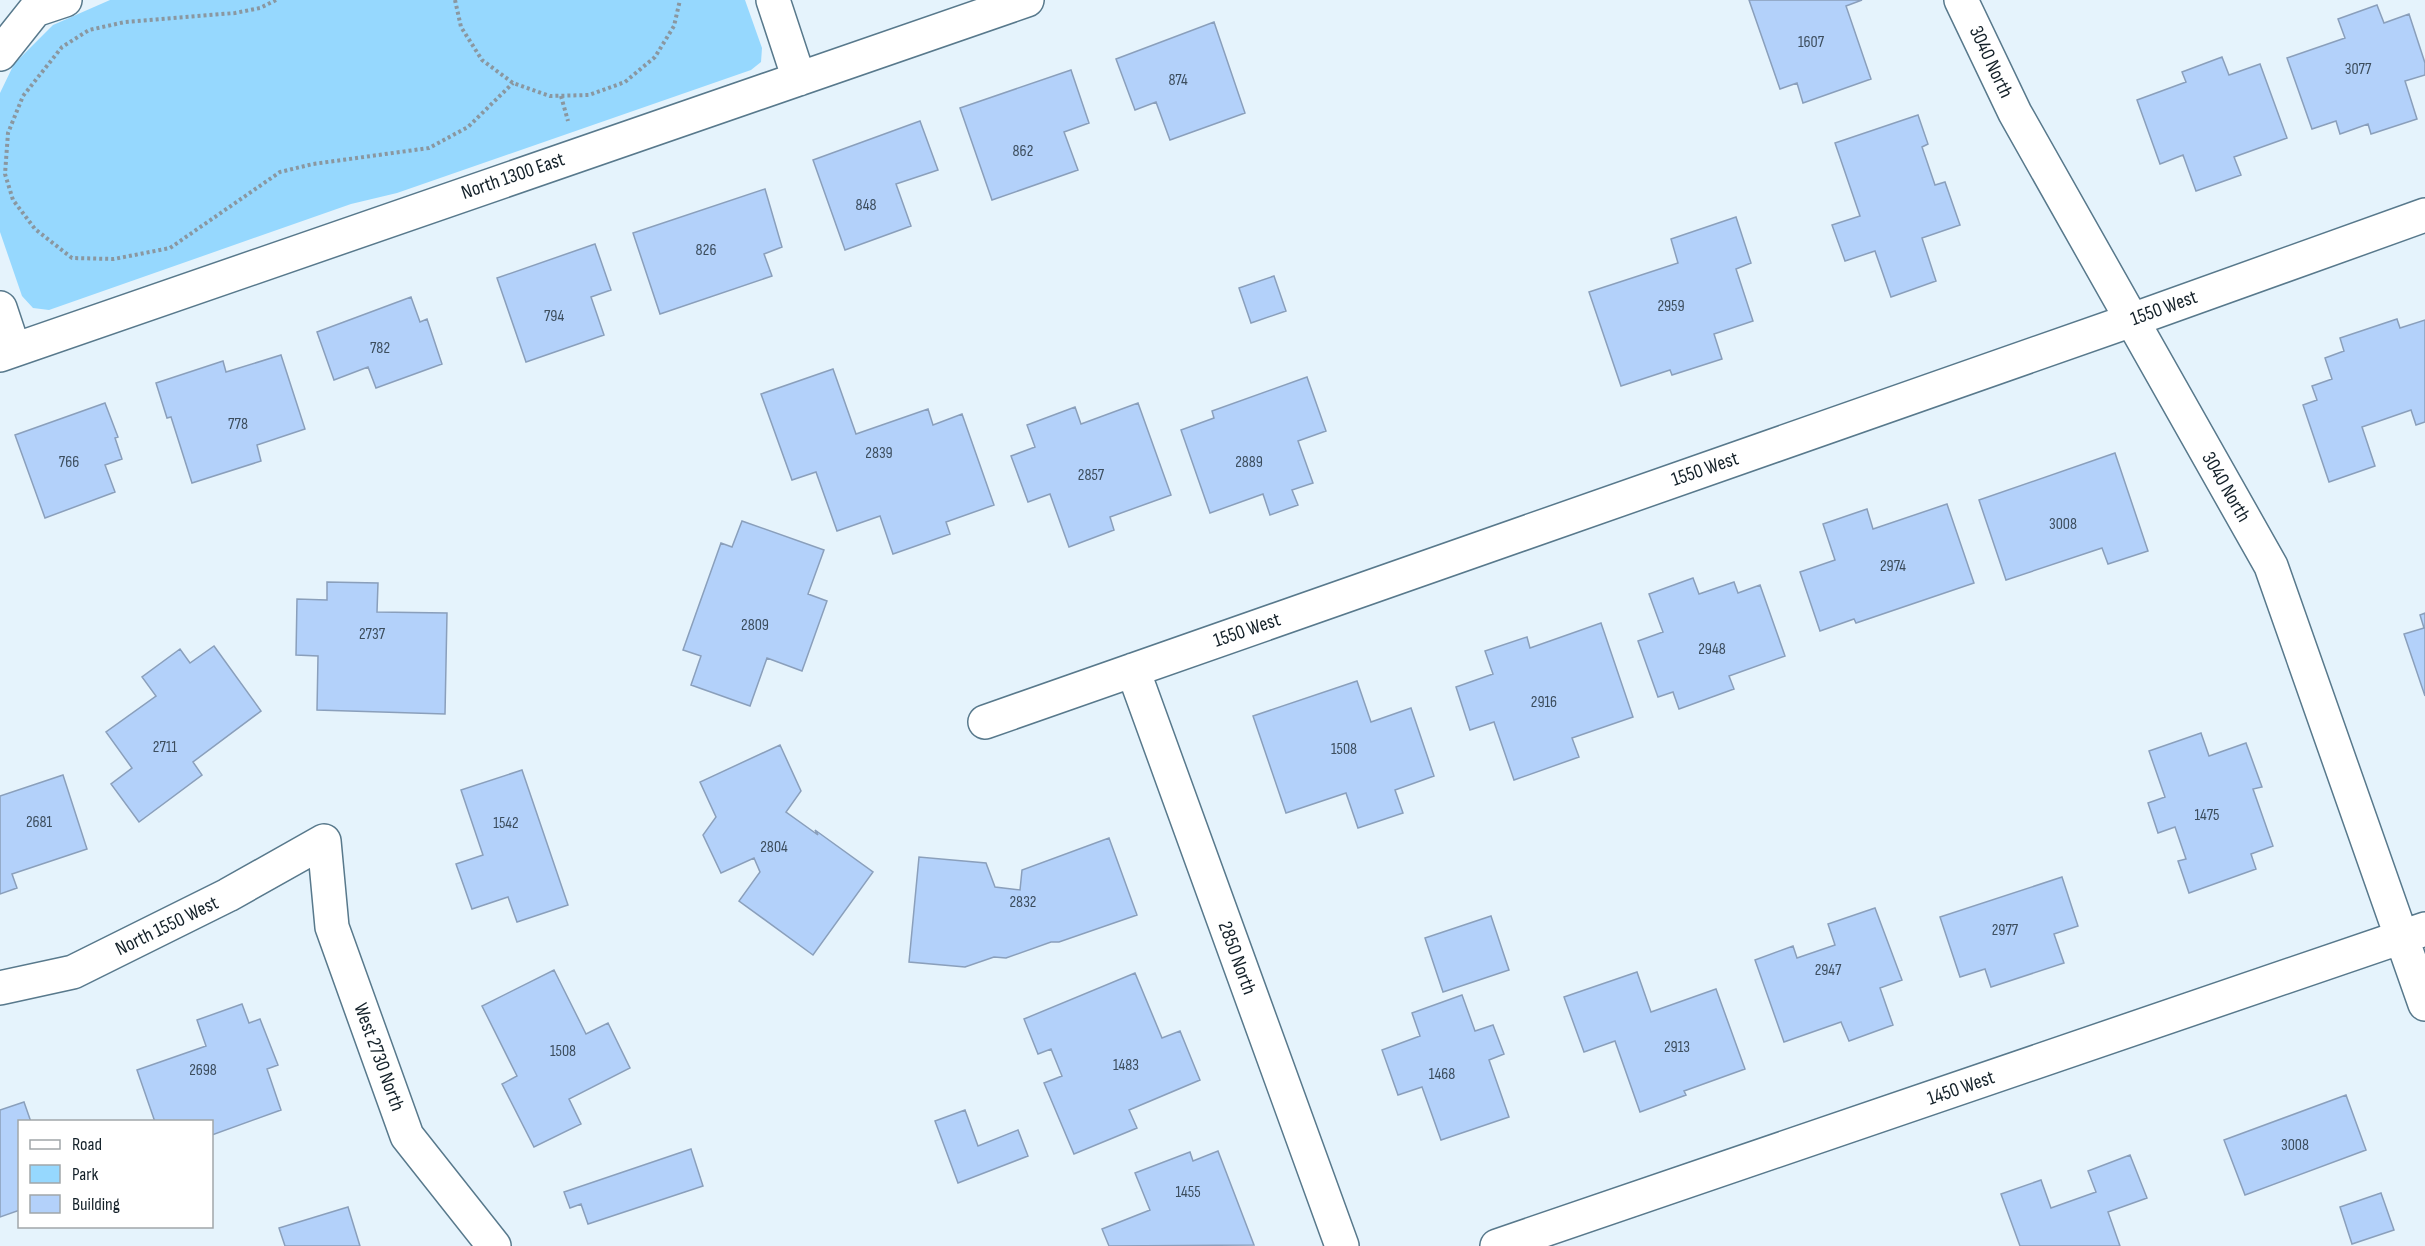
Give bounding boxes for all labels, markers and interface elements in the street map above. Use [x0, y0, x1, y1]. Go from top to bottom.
street label: 3040 North [1964, 22, 2018, 102]
house number: 1607 [1798, 33, 1825, 52]
house number: 3077 [2345, 60, 2372, 79]
house number: 874 [1168, 71, 1188, 90]
house number: 862 [1013, 142, 1033, 161]
street label: North 1300 East [458, 147, 568, 205]
house number: 848 [855, 196, 877, 215]
house number: 826 [696, 241, 716, 260]
street label: 1550 West [2127, 285, 2201, 331]
house number: 2959 [1657, 297, 1685, 316]
house number: 794 [544, 307, 564, 326]
house number: 782 [370, 339, 390, 358]
house number: 778 [228, 415, 248, 434]
house number: 2839 [865, 444, 893, 463]
street label: 1550 West [1668, 446, 1742, 492]
street label: 3040 North [2196, 448, 2256, 526]
house number: 766 [59, 453, 79, 472]
house number: 2889 [1235, 453, 1263, 472]
house number: 2857 [1078, 466, 1105, 485]
house number: 3008 [2049, 515, 2077, 534]
house number: 2974 [1880, 557, 1906, 576]
street label: 1550 West [1210, 607, 1284, 653]
house number: 2809 [741, 616, 769, 635]
house number: 2737 [359, 625, 386, 644]
house number: 2948 [1698, 640, 1726, 659]
house number: 2916 [1531, 693, 1557, 712]
house number: 2711 [153, 738, 178, 757]
house number: 1508 [1331, 740, 1357, 759]
house number: 1475 [2195, 806, 2220, 825]
house number: 2681 [26, 813, 52, 832]
house number: 1542 [493, 814, 519, 833]
house number: 2804 [760, 838, 788, 857]
street label: North 1550 West [112, 891, 222, 961]
house number: 2832 [1010, 893, 1036, 912]
street label: 2850 North [1213, 918, 1261, 998]
house number: 2977 [1992, 921, 2019, 940]
house number: 2947 [1815, 961, 1842, 980]
street label: West 2730 North [348, 1000, 410, 1114]
house number: 2913 [1664, 1038, 1690, 1057]
house number: 1508 [550, 1042, 576, 1061]
house number: 1483 [1113, 1056, 1139, 1075]
house number: 2698 [189, 1061, 217, 1080]
house number: 1468 [1429, 1065, 1455, 1084]
street label: 1450 West [1924, 1065, 1998, 1111]
legend [18, 1120, 213, 1228]
text: Road [72, 1134, 102, 1155]
house number: 3008 [2281, 1136, 2309, 1155]
text: Park [72, 1164, 98, 1185]
house number: 1455 [1175, 1183, 1201, 1202]
text: Building [72, 1194, 120, 1215]

